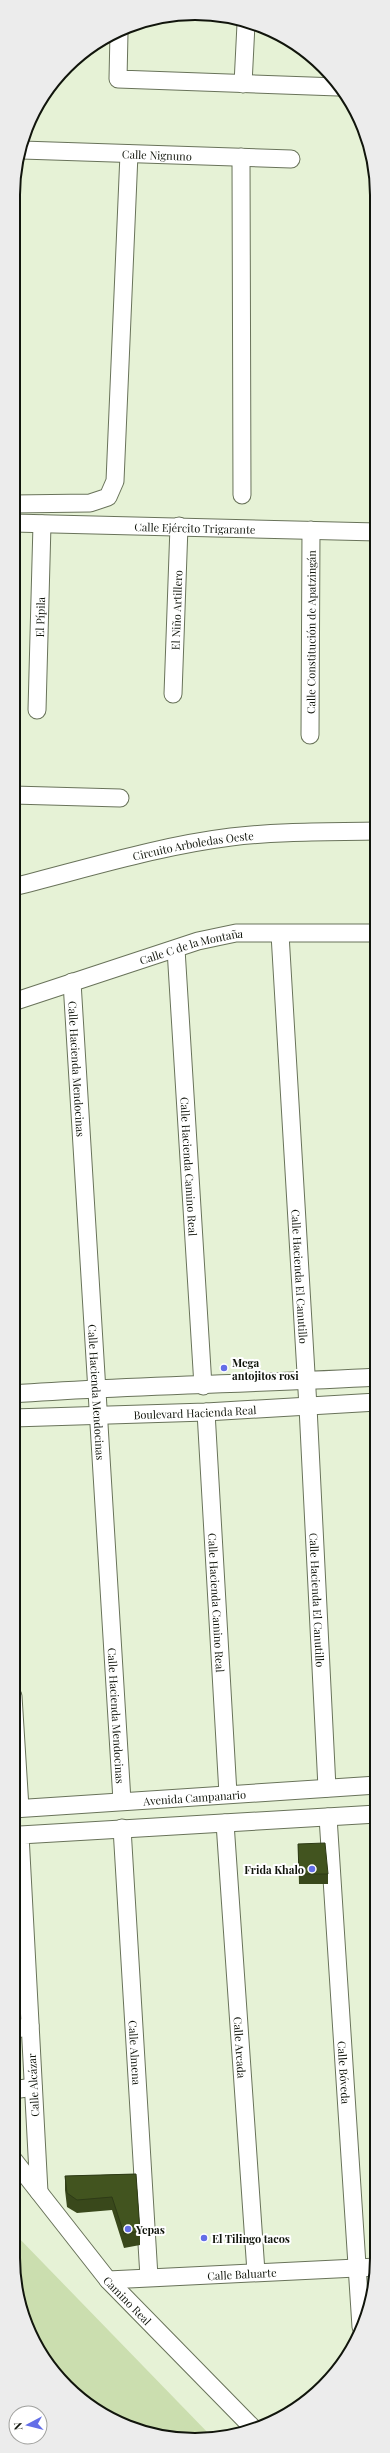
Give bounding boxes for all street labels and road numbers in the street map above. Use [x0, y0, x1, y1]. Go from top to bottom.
street label: Calle Nignuno [122, 146, 192, 163]
street label: Calle Ejército Trigarante [134, 519, 256, 537]
street label: Calle Constitución de Apatzingán [303, 550, 318, 714]
street label: El Niño Artillero [167, 570, 185, 650]
street label: El Pípila [31, 596, 48, 638]
street label: Circuito Arboledas Oeste [131, 827, 255, 863]
street label: Calle C de la Montaña [137, 925, 243, 967]
street label: Calle Hacienda Mendocinas [66, 1000, 89, 1137]
street label: Calle Hacienda Camino Real [178, 1097, 201, 1237]
street label: Calle Hacienda El Canutillo [289, 1209, 312, 1344]
street label: Calle Hacienda Mendocinas [85, 1324, 109, 1461]
street label: Boulevard Hacienda Real [133, 1402, 257, 1422]
street label: Calle Hacienda El Canutillo [307, 1532, 328, 1668]
street label: Calle Hacienda Camino Real [205, 1533, 228, 1673]
street label: Calle Hacienda Mendocinas [105, 1647, 128, 1784]
street label: Avenida Campanario [142, 1786, 247, 1808]
street label: Calle Arcada [231, 2016, 250, 2079]
street label: Calle Almena [126, 2020, 145, 2086]
street label: Calle Bóveda [335, 2040, 354, 2105]
street label: Calle Alcázar [24, 2053, 42, 2117]
street label: Calle Baluarte [207, 2264, 277, 2283]
street label: Camino Real [100, 2272, 155, 2328]

